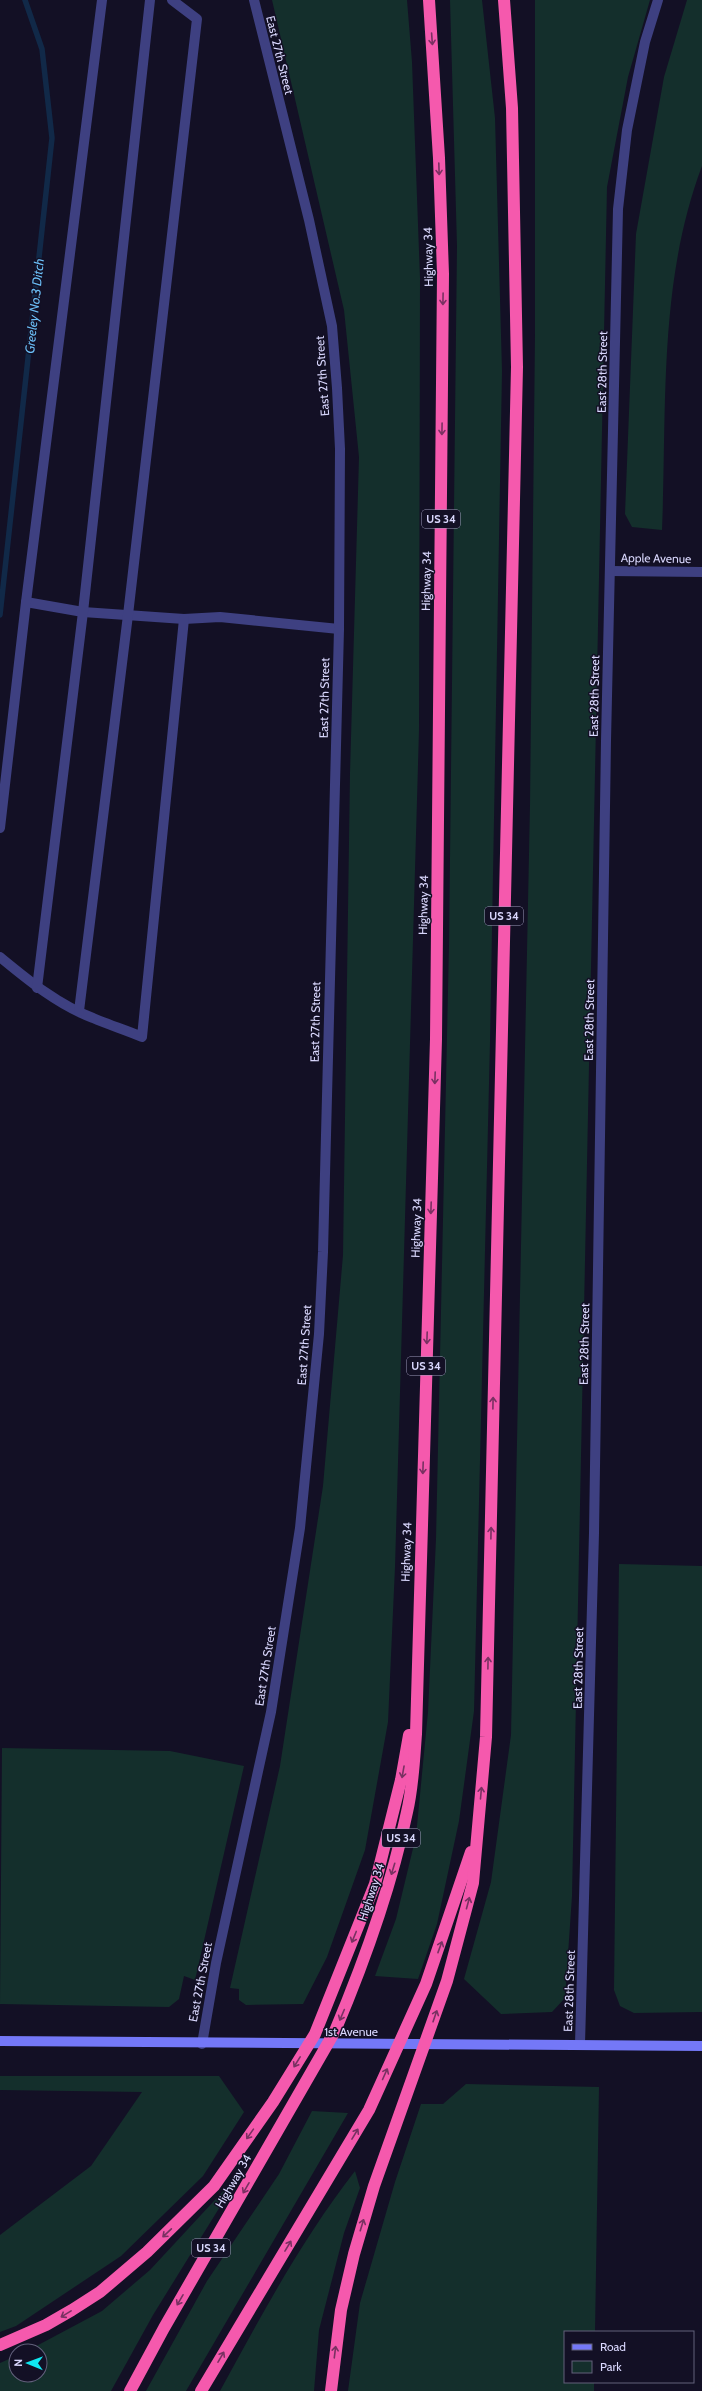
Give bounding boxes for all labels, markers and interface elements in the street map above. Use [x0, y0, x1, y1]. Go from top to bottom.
street label: East 27th Street [263, 14, 297, 96]
one-way arrow [428, 32, 435, 45]
one-way arrow [436, 162, 443, 175]
street label: Highway 34 [420, 227, 436, 287]
water label: Greeley No.3 Ditch [21, 258, 47, 354]
one-way arrow [439, 292, 447, 305]
street label: East 28th Street [594, 331, 610, 413]
street label: East 27th Street [312, 335, 332, 417]
one-way arrow [438, 422, 446, 435]
road number: US 34 [422, 510, 460, 528]
street label: Apple Avenue [621, 550, 691, 566]
street label: Highway 34 [418, 551, 434, 611]
street label: East 28th Street [586, 655, 602, 737]
street label: East 27th Street [316, 658, 332, 738]
street label: Highway 34 [415, 875, 431, 935]
road number: US 34 [485, 907, 523, 925]
street label: East 28th Street [581, 979, 597, 1061]
street label: East 27th Street [307, 982, 323, 1062]
one-way arrow [431, 1071, 439, 1084]
street label: Highway 34 [407, 1198, 425, 1258]
one-way arrow [427, 1201, 435, 1214]
street label: East 28th Street [576, 1303, 592, 1385]
street label: East 27th Street [294, 1304, 314, 1386]
one-way arrow [423, 1331, 431, 1344]
road number: US 34 [407, 1357, 445, 1375]
one-way arrow [490, 1397, 497, 1410]
one-way arrow [419, 1461, 427, 1474]
street label: Highway 34 [397, 1522, 415, 1582]
one-way arrow [487, 1527, 494, 1540]
street label: East 27th Street [251, 1625, 279, 1707]
street label: East 28th Street [570, 1627, 586, 1709]
one-way arrow [484, 1657, 491, 1670]
one-way arrow [398, 1765, 406, 1778]
one-way arrow [477, 1787, 484, 1800]
road number: US 34 [382, 1829, 420, 1847]
street label: Highway 34 [355, 1861, 387, 1923]
one-way arrow [389, 1862, 396, 1875]
one-way arrow [465, 1896, 472, 1909]
one-way arrow [350, 1930, 358, 1942]
street label: East 27th Street [185, 1941, 215, 2023]
one-way arrow [436, 1942, 444, 1954]
street label: East 28th Street [560, 1950, 578, 2032]
one-way arrow [338, 2008, 345, 2020]
one-way arrow [432, 2009, 439, 2022]
street label: 1st Avenue [324, 2024, 378, 2039]
one-way arrow [293, 2056, 301, 2067]
one-way arrow [382, 2069, 389, 2081]
one-way arrow [246, 2128, 254, 2139]
one-way arrow [351, 2128, 359, 2140]
street label: Highway 34 [212, 2151, 254, 2211]
one-way arrow [241, 2182, 249, 2194]
one-way arrow [359, 2219, 366, 2232]
one-way arrow [162, 2228, 172, 2238]
road number: US 34 [192, 2239, 230, 2257]
one-way arrow [284, 2240, 292, 2252]
one-way arrow [176, 2294, 184, 2306]
one-way arrow [60, 2310, 72, 2318]
legend [564, 2331, 694, 2383]
text: Road [600, 2339, 626, 2354]
north arrow [8, 2343, 48, 2383]
one-way arrow [331, 2346, 338, 2359]
one-way arrow [217, 2351, 225, 2363]
text: N [11, 2359, 25, 2367]
text: Park [600, 2359, 622, 2374]

